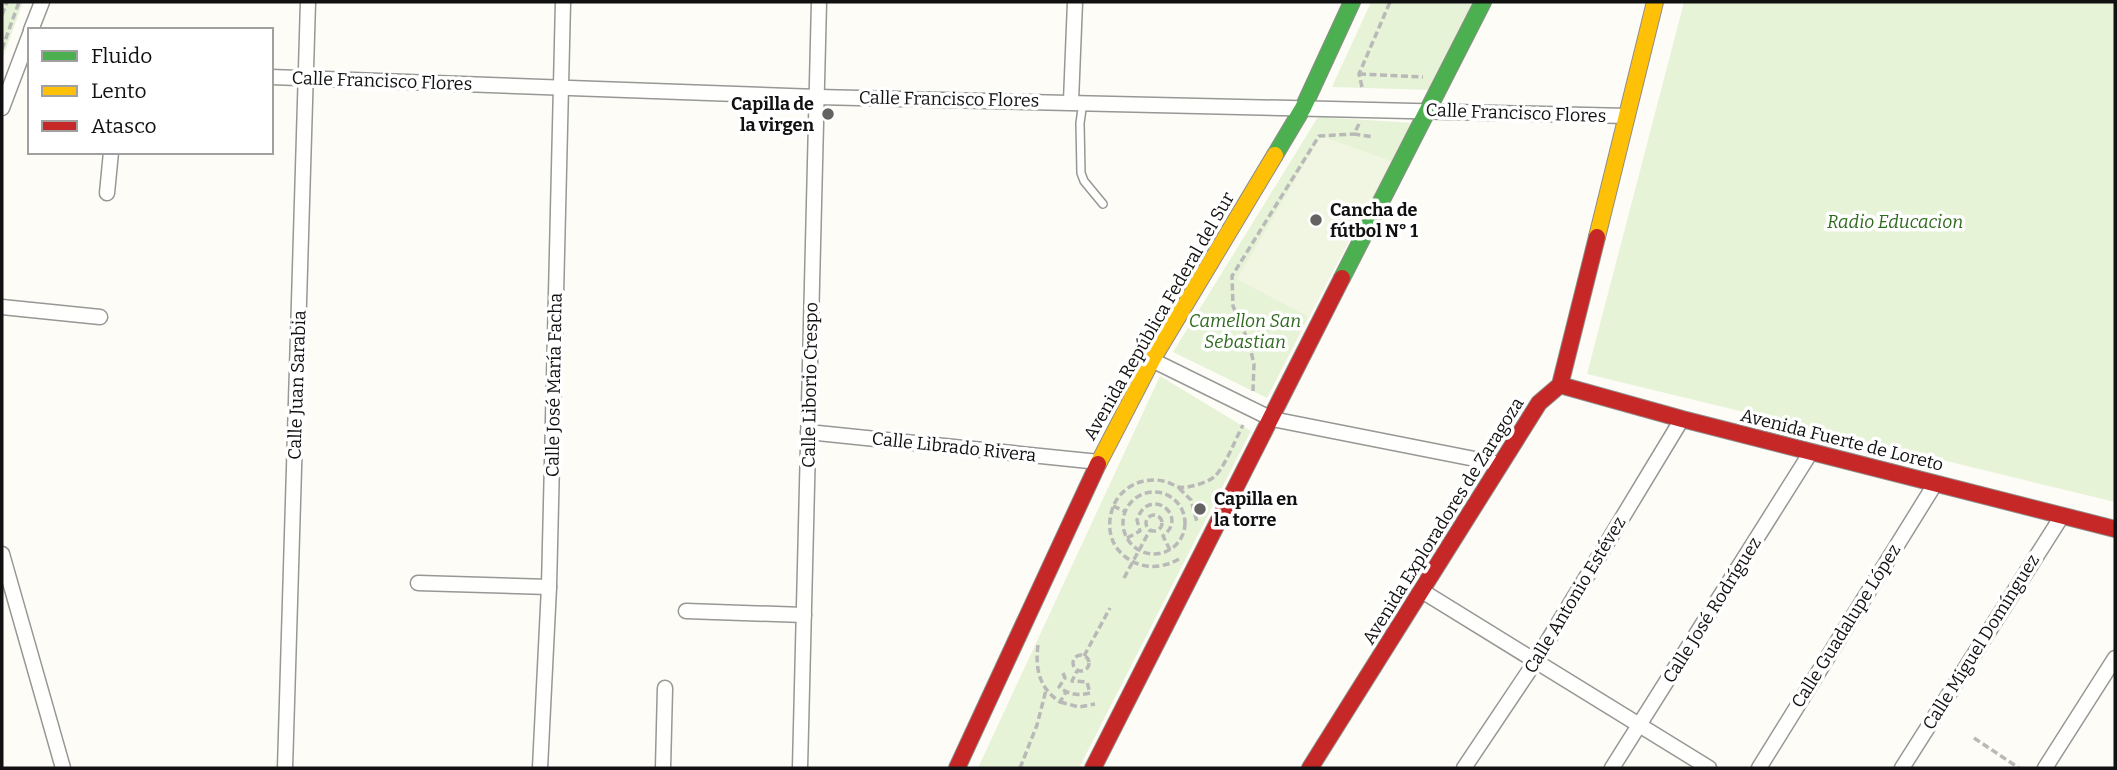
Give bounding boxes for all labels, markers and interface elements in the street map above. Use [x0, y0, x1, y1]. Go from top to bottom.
legend [28, 28, 273, 154]
text: Fluido [91, 43, 152, 69]
street label: Calle Francisco Flores [291, 67, 473, 95]
text: Lento [91, 78, 147, 104]
street label: Calle Francisco Flores [859, 86, 1039, 112]
place label: Capilla de la virgen [731, 93, 814, 136]
street label: Calle Francisco Flores [1425, 99, 1607, 127]
marker: Capilla de la virgen [820, 106, 836, 122]
text: Atasco [91, 113, 157, 139]
street label: Avenida República Federal del Sur [1079, 188, 1239, 444]
place label: Cancha de fútbol N° 1 [1330, 199, 1418, 242]
park label: Radio Educacion [1827, 211, 1963, 233]
marker: Cancha de fútbol N° 1 [1308, 212, 1324, 228]
street label: Calle José María Facha [541, 293, 567, 477]
street label: Calle Liborio Crespo [798, 302, 822, 468]
street label: Calle Juan Sarabia [283, 310, 311, 460]
park label: Camellon San Sebastian [1189, 310, 1301, 353]
street label: Avenida Exploradores de Zaragoza [1358, 393, 1528, 649]
street label: Avenida Fuerte de Loreto [1738, 404, 1946, 476]
street label: Calle Librado Rivera [871, 427, 1037, 467]
place label: Capilla en la torre [1214, 488, 1298, 531]
marker: Capilla en la torre [1192, 501, 1208, 517]
street label: Calle Antonio Estévez [1519, 513, 1631, 677]
street label: Calle José Rodríguez [1658, 533, 1766, 687]
street label: Calle Guadalupe López [1787, 540, 1905, 712]
street label: Calle Miguel Domínguez [1918, 550, 2044, 734]

